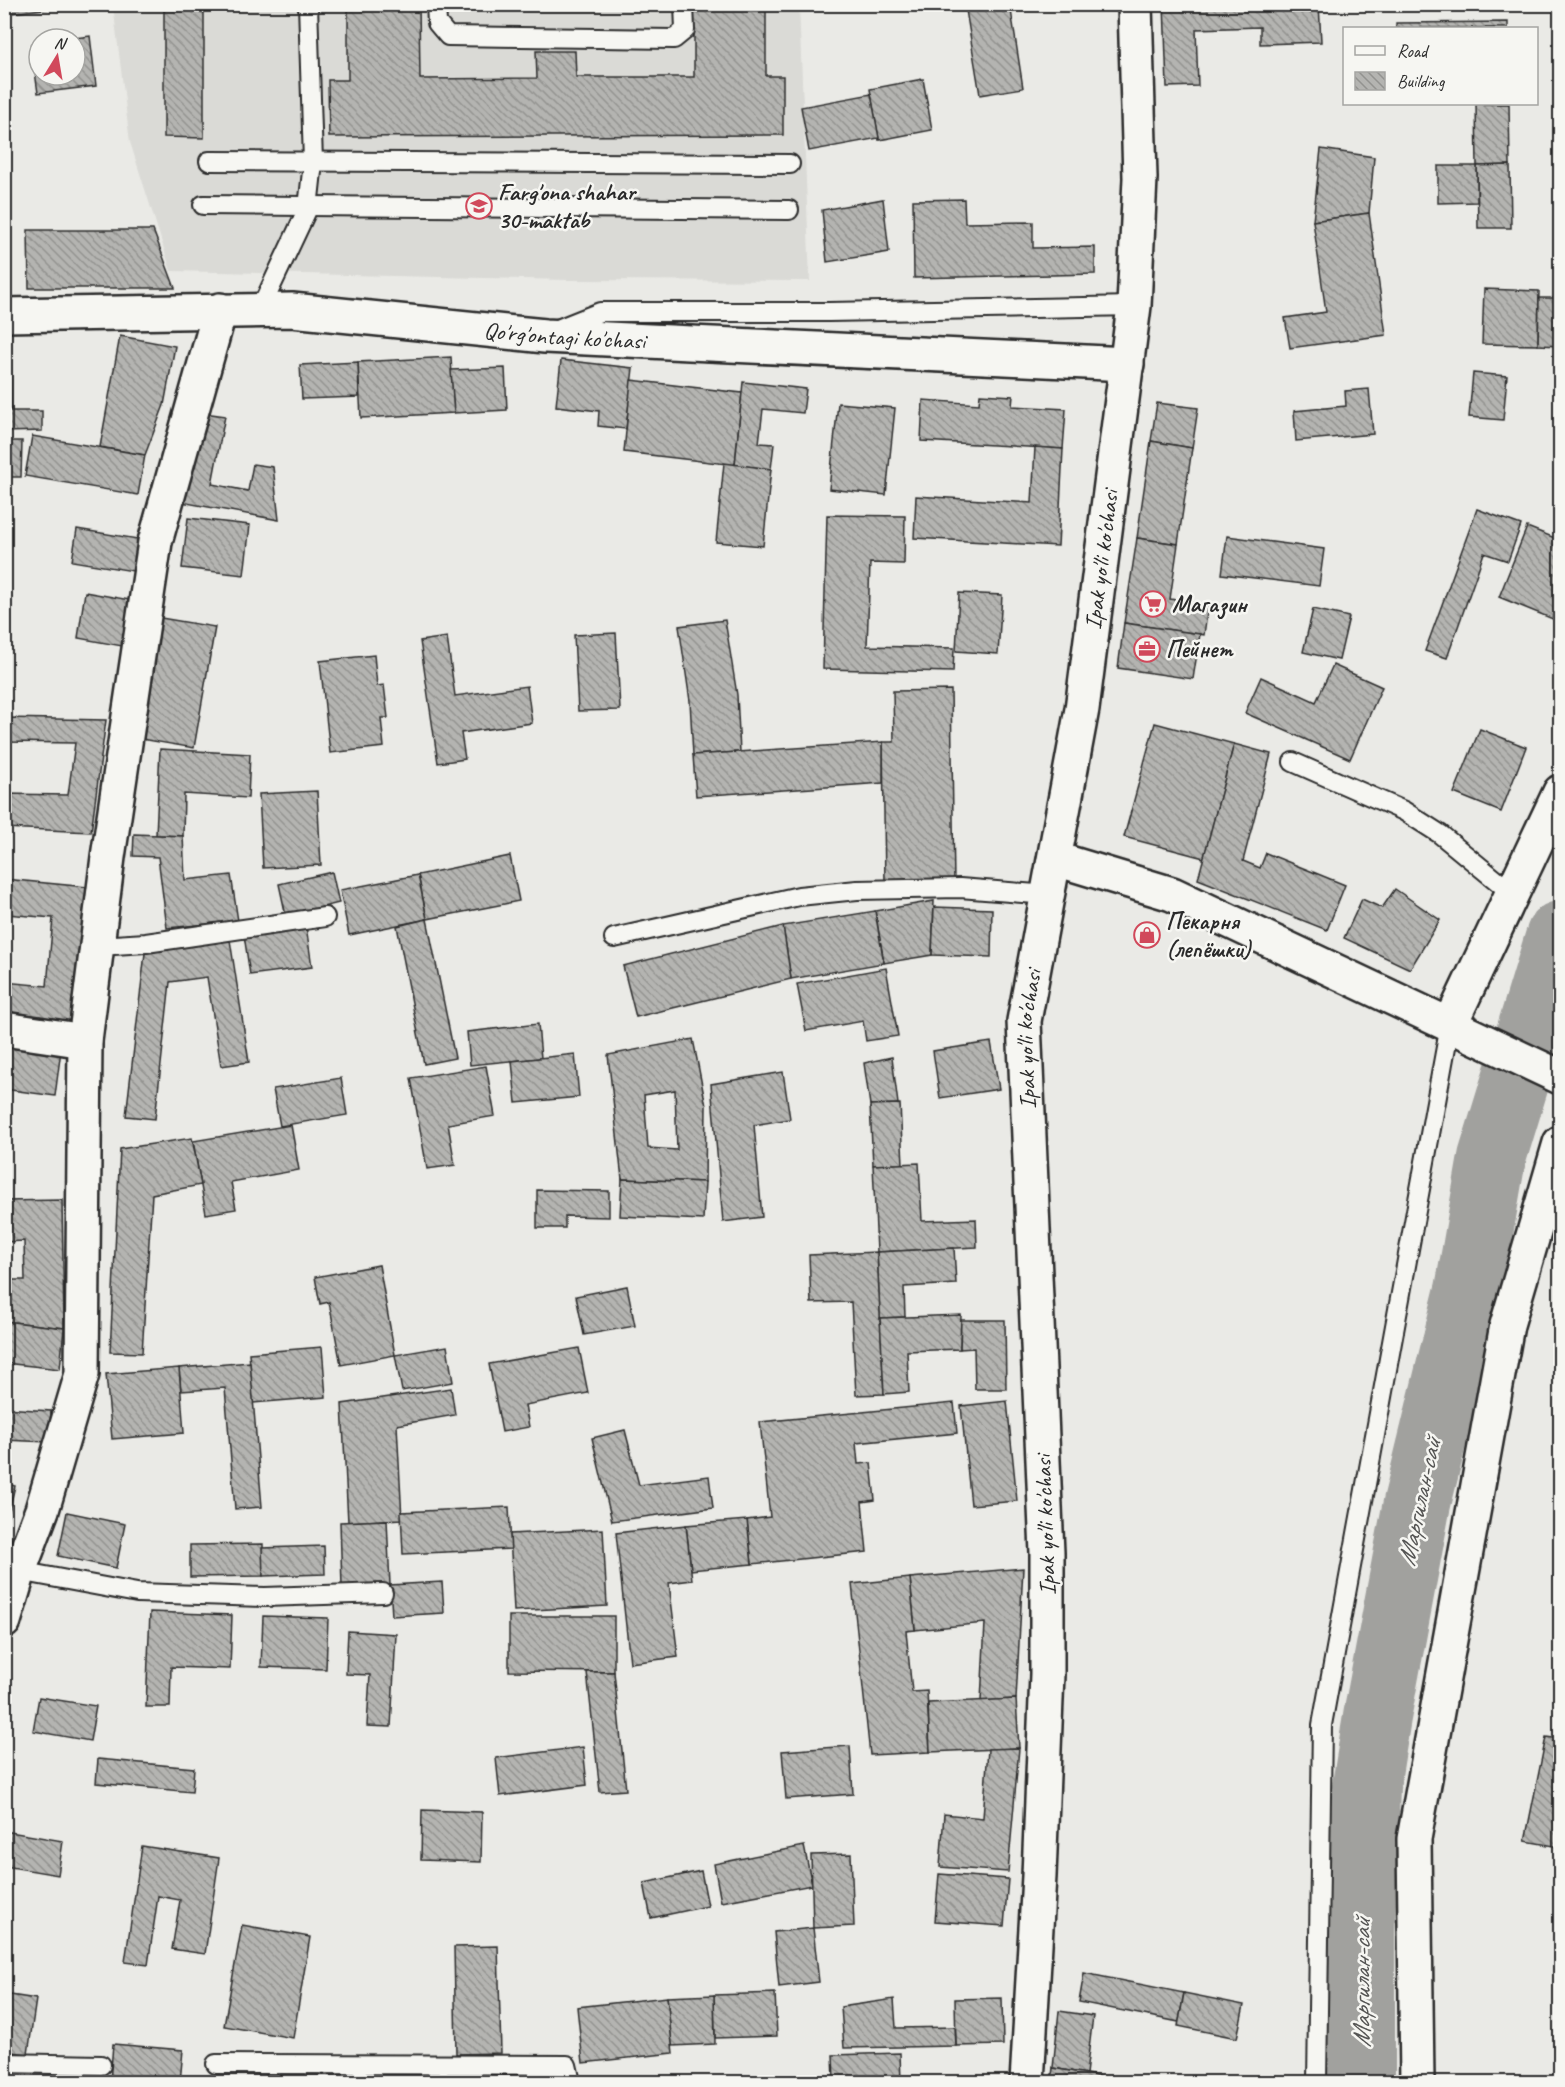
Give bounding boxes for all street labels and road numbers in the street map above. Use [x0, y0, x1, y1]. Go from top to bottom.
street label: Qo'rg'ontagi ko'chasi [482, 315, 649, 356]
street label: Ipak yo'li ko'chasi [1077, 485, 1125, 631]
street label: Ipak yo'li ko'chasi [1009, 964, 1049, 1110]
street label: Ipak yo'li ko'chasi [1027, 1452, 1062, 1596]

